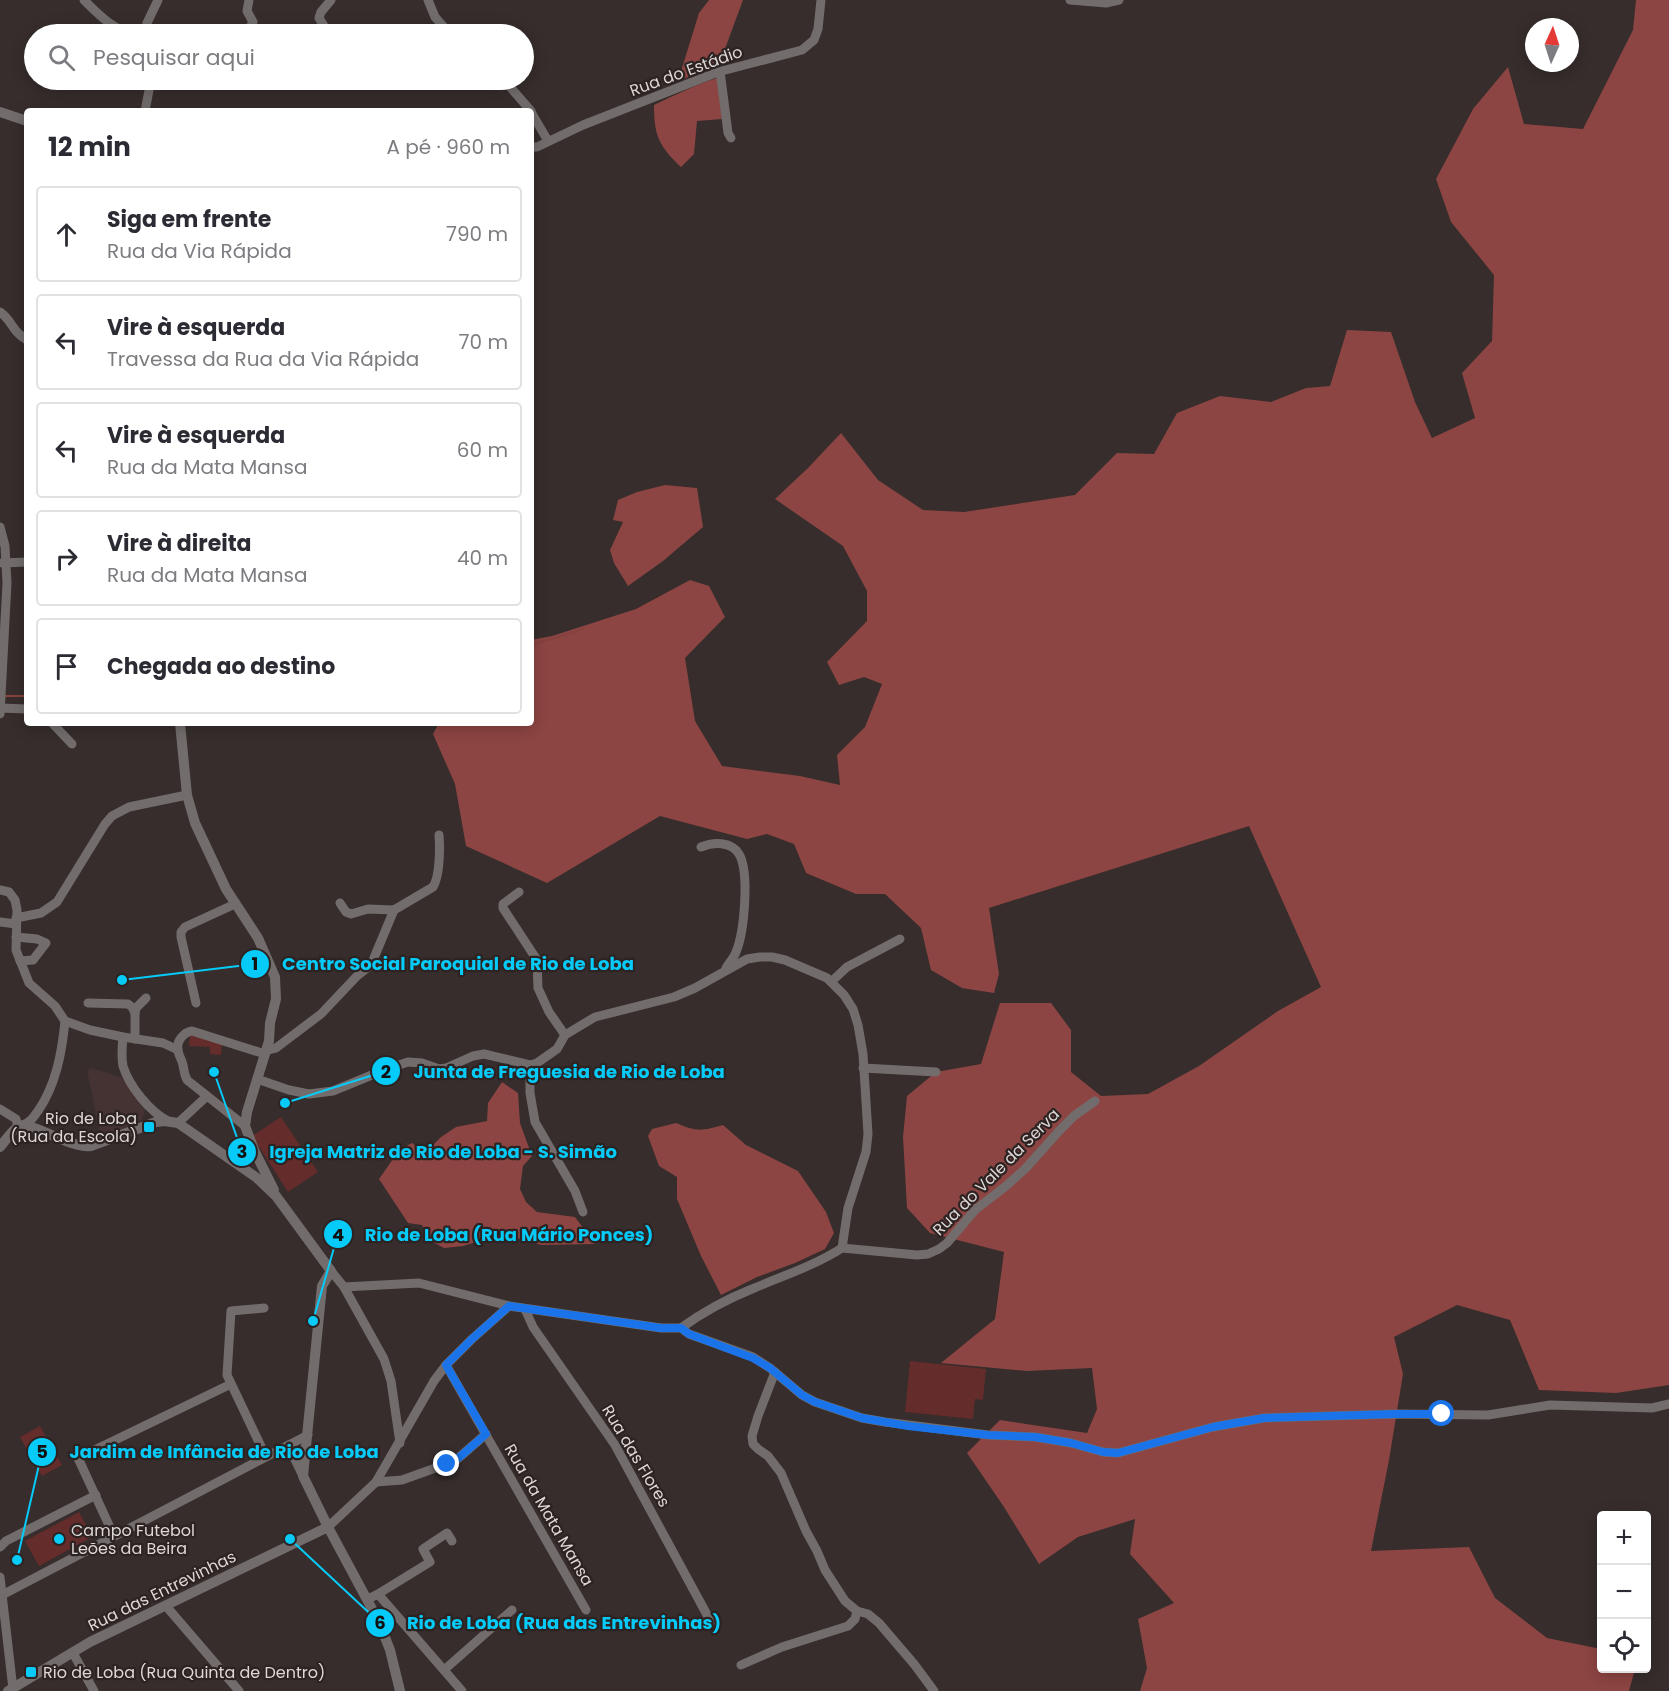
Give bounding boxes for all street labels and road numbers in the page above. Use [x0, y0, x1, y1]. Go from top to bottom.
street label: Rua do Estádio [626, 40, 746, 102]
street label: Rua do Vale da Serva [927, 1103, 1065, 1241]
street label: Rua das Flores [596, 1400, 676, 1512]
street label: Rua da Mata Mansa [499, 1440, 599, 1590]
street label: Rua das Entrevinhas [84, 1545, 240, 1637]

